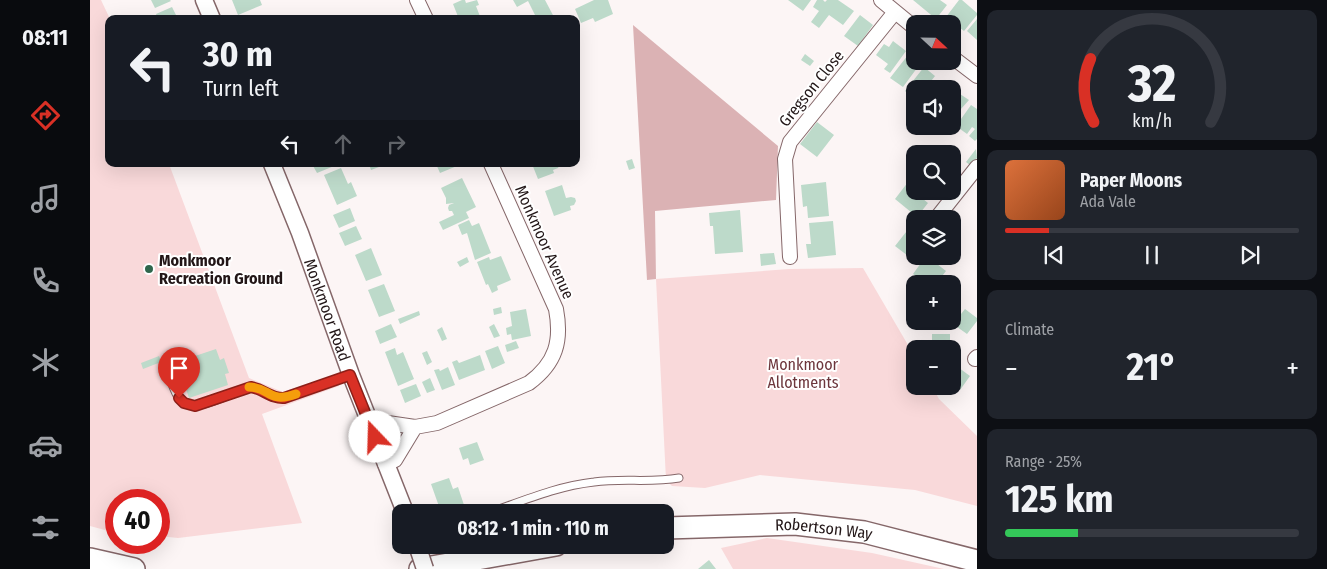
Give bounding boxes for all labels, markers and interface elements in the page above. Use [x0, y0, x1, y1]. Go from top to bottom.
north arrow [906, 15, 961, 70]
map controls [906, 15, 961, 395]
text: 08:11 [22, 24, 68, 51]
text: 30 m [203, 33, 273, 75]
icon: left [120, 35, 185, 100]
street label: Gregson Close [775, 46, 848, 130]
text: 32 [1127, 52, 1176, 115]
text: Turn left [203, 75, 279, 102]
button: sound [906, 80, 961, 135]
icon: directions [28, 98, 63, 133]
text: km/h [1132, 110, 1172, 132]
icon: left [276, 130, 304, 158]
icon: ahead [329, 130, 357, 158]
icon: right [382, 130, 410, 158]
button: search [906, 145, 961, 200]
text: Paper Moons [1080, 169, 1182, 192]
icon: music [28, 181, 63, 216]
street label: Monkmoor Avenue [511, 182, 578, 302]
text: Ada Vale [1080, 192, 1136, 211]
button: layers [906, 210, 961, 265]
icon: previous [1040, 241, 1068, 269]
icon: pause [1138, 241, 1166, 269]
icon: next [1236, 241, 1264, 269]
place label: Monkmoor Recreation Ground [159, 251, 283, 288]
street label: Monkmoor Road [300, 256, 354, 364]
icon: phone [28, 263, 63, 298]
marker: Monkmoor Recreation Ground [143, 263, 155, 275]
button: + [906, 275, 961, 330]
text: Climate [1005, 320, 1054, 339]
button: − [906, 340, 961, 395]
text: 21° [1127, 344, 1177, 390]
icon: climate [28, 345, 63, 380]
pin [158, 347, 200, 398]
text: − [1005, 352, 1018, 385]
text: + [1286, 352, 1299, 385]
icon: arrive [165, 354, 193, 382]
park label: Monkmoor Allotments [767, 355, 839, 392]
position arrow [348, 410, 400, 462]
icon: car [28, 428, 63, 463]
text: Range · 25% [1005, 452, 1082, 471]
text: 125 km [1005, 476, 1114, 522]
speed limit sign: 40 [105, 489, 170, 554]
icon: filters [28, 510, 63, 545]
street label: Robertson Way [775, 515, 875, 544]
text: 08:12 · 1 min · 110 m [457, 517, 609, 540]

